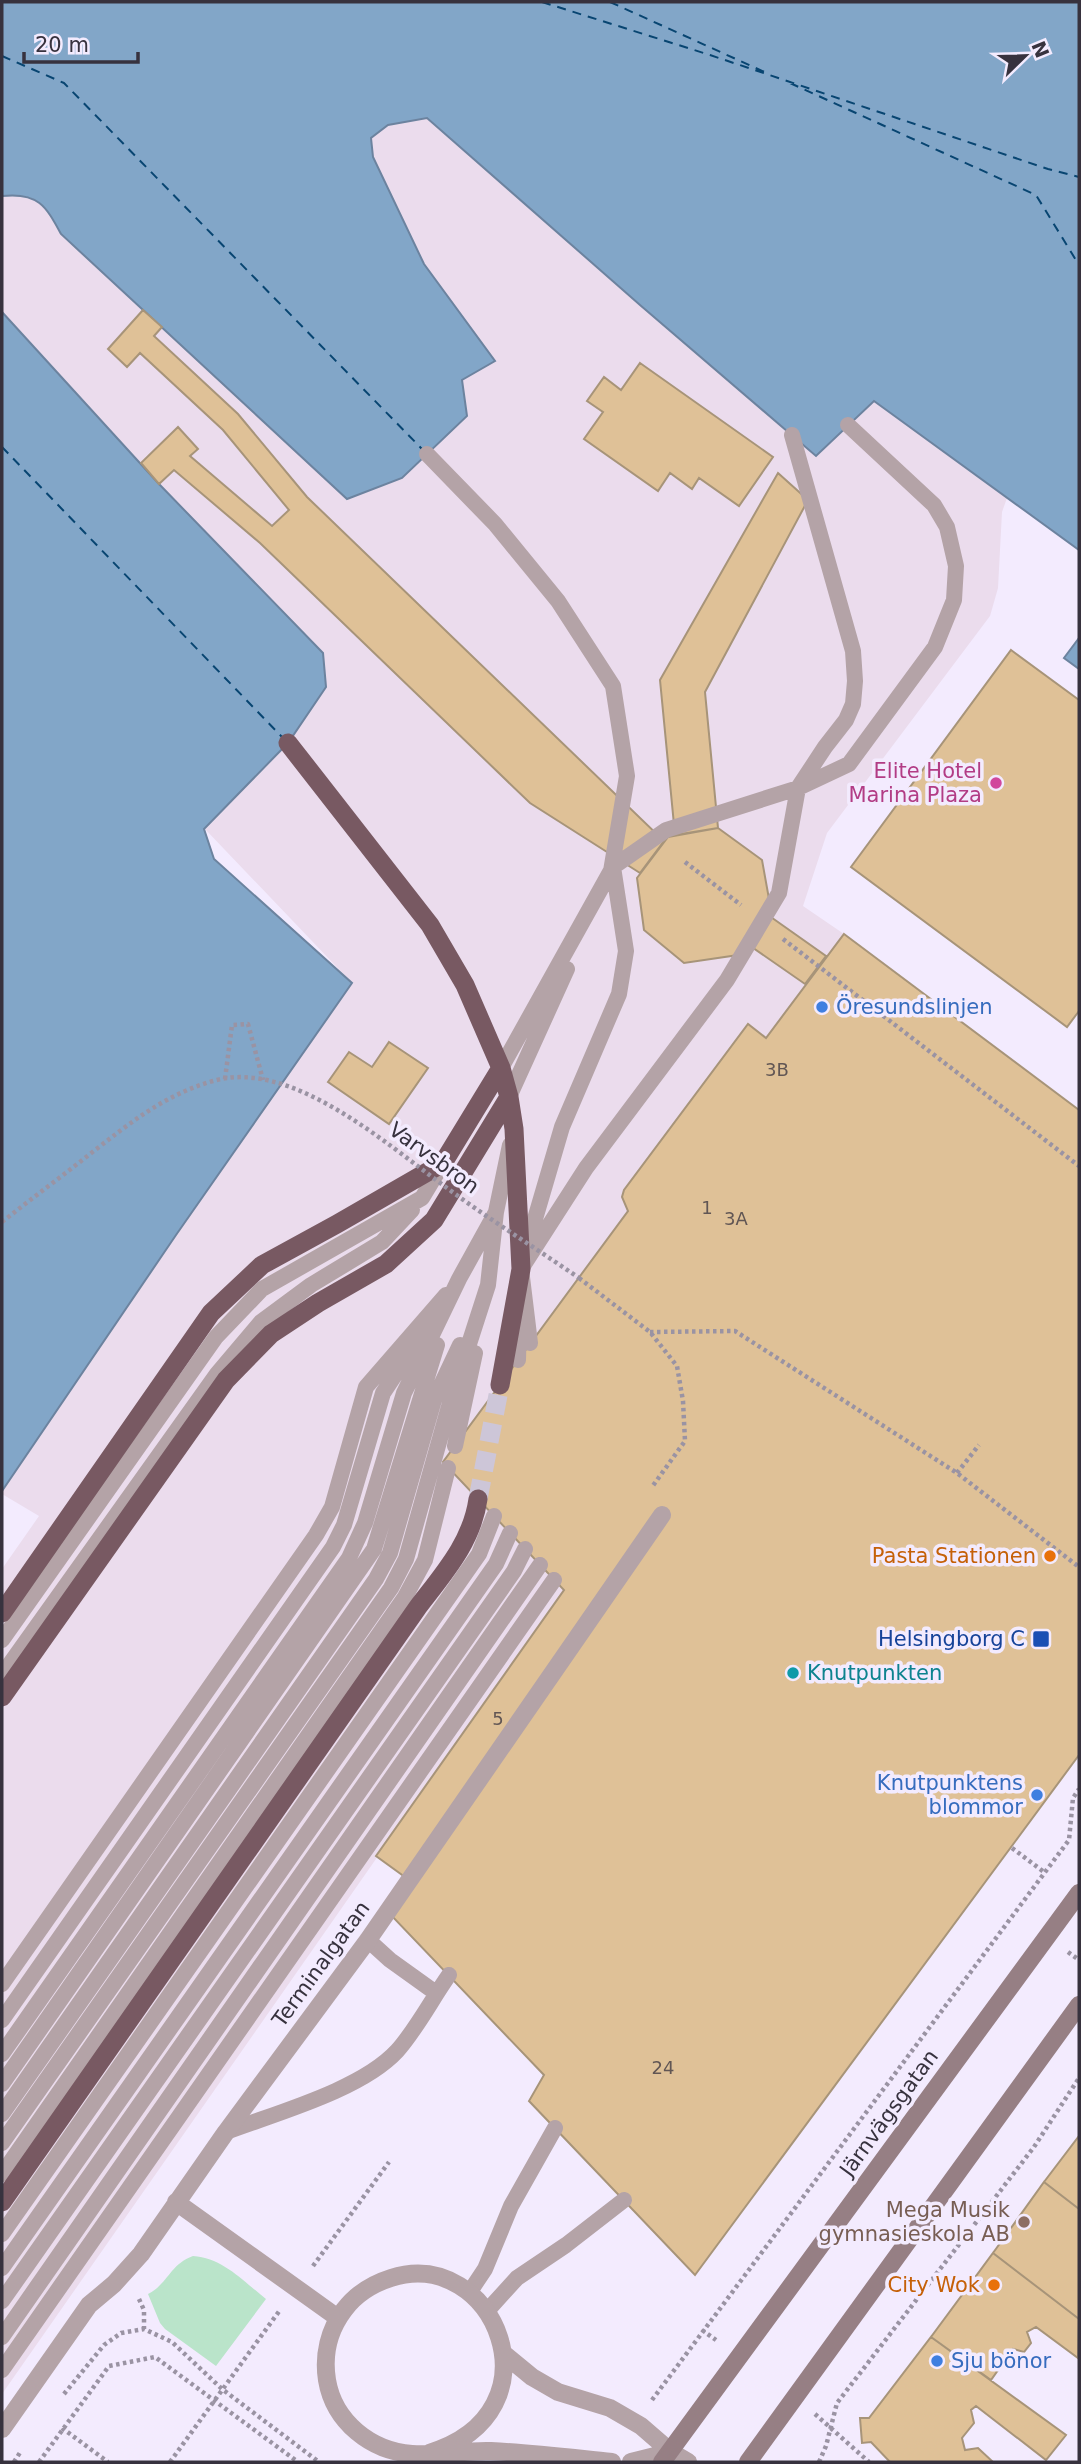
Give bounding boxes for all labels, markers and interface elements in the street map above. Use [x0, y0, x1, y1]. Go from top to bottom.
scale bar [24, 21, 138, 65]
north arrow [990, 21, 1060, 91]
text: 20 m [35, 33, 89, 57]
text: N [1027, 38, 1054, 61]
place label: Elite Hotel Marina Plaza [848, 759, 982, 807]
marker: Elite Hotel Marina Plaza [988, 775, 1004, 791]
place label: Öresundslinjen [836, 994, 993, 1019]
marker: Öresundslinjen [814, 999, 830, 1015]
house number: 3B [765, 1059, 789, 1080]
street label: Varvsbron [384, 1117, 484, 1199]
house number: 1 [701, 1197, 713, 1218]
house number: 3A [724, 1208, 749, 1229]
place label: Pasta Stationen [872, 1544, 1036, 1568]
marker: Pasta Stationen [1042, 1548, 1058, 1564]
place label: Helsingborg C [878, 1627, 1025, 1651]
marker: Helsingborg C [1031, 1629, 1051, 1649]
place label: Knutpunkten [807, 1661, 942, 1685]
marker: Knutpunkten [785, 1665, 801, 1681]
house number: 5 [492, 1708, 504, 1729]
place label: Knutpunktens blommor [877, 1771, 1023, 1819]
marker: Knutpunktens blommor [1029, 1787, 1045, 1803]
street label: Terminalgatan [267, 1897, 375, 2032]
street label: Järnvägsgatan [834, 2045, 943, 2183]
house number: 24 [652, 2057, 674, 2078]
place label: Mega Musik gymnasieskola AB [819, 2198, 1011, 2246]
marker: Mega Musik gymnasieskola AB [1016, 2214, 1032, 2230]
place label: City Wok [888, 2273, 981, 2297]
marker: City Wok [986, 2277, 1002, 2293]
place label: Sju bönor [951, 2349, 1051, 2373]
marker: Sju bönor [929, 2353, 945, 2369]

